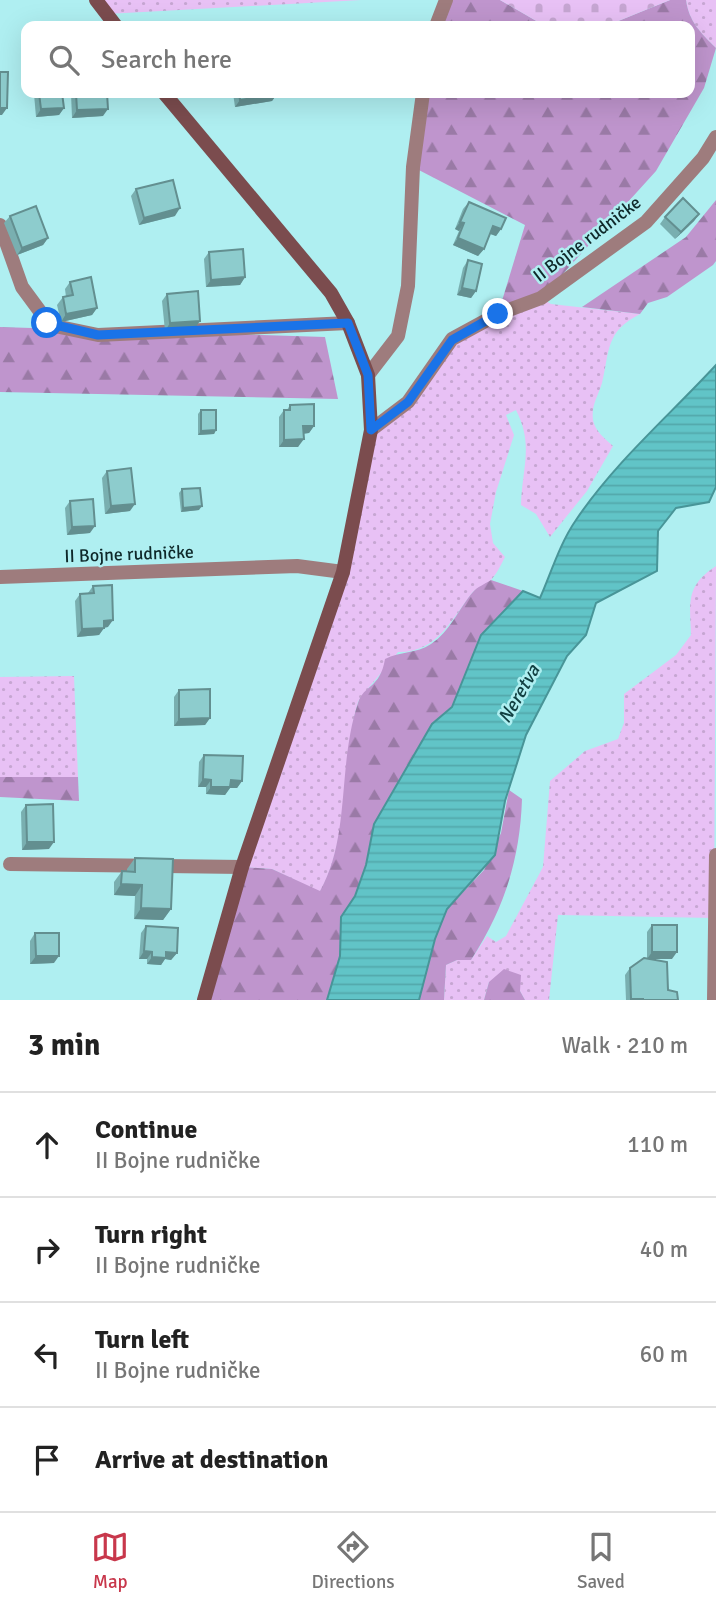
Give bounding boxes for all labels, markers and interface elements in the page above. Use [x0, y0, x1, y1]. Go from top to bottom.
search box [21, 21, 695, 98]
icon: search [45, 41, 83, 79]
text: Search here [101, 44, 232, 76]
street label: II Bojne rudničke [529, 191, 645, 287]
route end [482, 298, 513, 329]
route start [31, 307, 62, 338]
street label: II Bojne rudničke [64, 541, 194, 567]
water label: Neretva [493, 659, 546, 728]
text: 3 min [28, 1027, 100, 1064]
text: Walk · 210 m [562, 1031, 688, 1060]
text: Continue [95, 1114, 197, 1146]
icon: ahead [28, 1126, 66, 1164]
text: 110 m [627, 1130, 688, 1159]
text: II Bojne rudničke [95, 1146, 260, 1175]
text: Turn right [95, 1219, 207, 1251]
icon: right [28, 1231, 66, 1269]
text: 40 m [640, 1235, 688, 1264]
text: II Bojne rudničke [95, 1251, 260, 1280]
text: Turn left [95, 1324, 189, 1356]
icon: left [28, 1336, 66, 1374]
text: 60 m [640, 1340, 688, 1369]
text: II Bojne rudničke [95, 1356, 260, 1385]
icon: arrive [28, 1441, 66, 1479]
text: Arrive at destination [95, 1444, 328, 1476]
tab: Map [91, 1528, 129, 1594]
tab: Directions [312, 1528, 395, 1594]
tab: Saved [577, 1528, 625, 1594]

